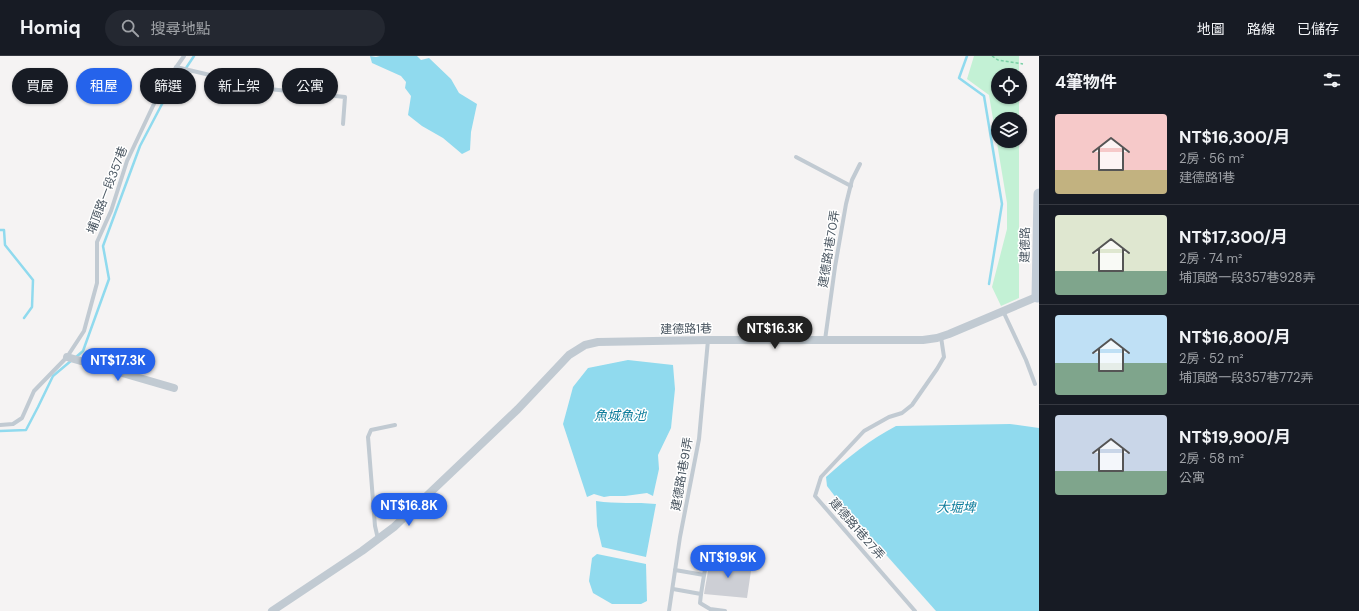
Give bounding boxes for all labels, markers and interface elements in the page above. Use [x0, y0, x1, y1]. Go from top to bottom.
search box [105, 10, 385, 46]
text: Homiq [20, 15, 81, 40]
icon: search [119, 17, 141, 39]
text: 搜尋地點 [151, 19, 211, 39]
text: 地圖 [1197, 20, 1225, 38]
text: 路線 [1247, 20, 1275, 38]
text: 已儲存 [1297, 20, 1339, 38]
chip: 買屋 [12, 68, 68, 104]
chip: 租屋 [76, 68, 132, 104]
chip: 篩選 [140, 68, 196, 104]
chip: 新上架 [204, 68, 274, 104]
chip: 公寓 [282, 68, 338, 104]
map controls [991, 68, 1027, 148]
button: locate [991, 68, 1027, 104]
icon: filters [1321, 69, 1343, 91]
text: 4筆物件 [1055, 71, 1117, 93]
button: layers [991, 112, 1027, 148]
text: NT$16,300/月 [1179, 126, 1291, 148]
icon: home [1087, 130, 1135, 178]
street label: 埔頂路一段357巷 [83, 144, 131, 236]
text: 2房 · 56 m² [1179, 150, 1244, 167]
text: 建德路1巷 [1179, 169, 1235, 186]
street label: 建德路1巷70弄 [815, 209, 843, 289]
text: NT$17,300/月 [1179, 226, 1288, 248]
street label: 建德路 [1017, 227, 1033, 263]
icon: home [1087, 231, 1135, 279]
text: 2房 · 74 m² [1179, 250, 1242, 267]
text: 埔頂路一段357巷928弄 [1179, 269, 1315, 286]
pin: NT$16.3K [734, 316, 816, 350]
text: NT$16.3K [746, 320, 804, 337]
street label: 建德路1巷 [660, 321, 712, 337]
text: NT$16,800/月 [1179, 326, 1291, 348]
icon: home [1087, 331, 1135, 379]
pin: NT$17.3K [77, 348, 159, 382]
text: 2房 · 52 m² [1179, 350, 1244, 367]
text: NT$17.3K [90, 352, 146, 369]
text: 埔頂路一段357巷772弄 [1179, 369, 1313, 386]
water label: 魚城魚池 [594, 407, 648, 424]
text: NT$19,900/月 [1179, 426, 1291, 448]
icon: home [1087, 431, 1135, 479]
street label: 建德路1巷91弄 [668, 436, 696, 512]
text: 2房 · 58 m² [1179, 450, 1244, 467]
text: 公寓 [1179, 469, 1205, 486]
pin: NT$16.8K [368, 493, 450, 527]
street label: 建德路1巷27弄 [826, 495, 888, 563]
text: NT$16.8K [380, 497, 438, 514]
water label: 大堀埤 [936, 499, 977, 516]
pin: NT$19.9K [687, 545, 769, 579]
text: NT$19.9K [699, 549, 757, 566]

